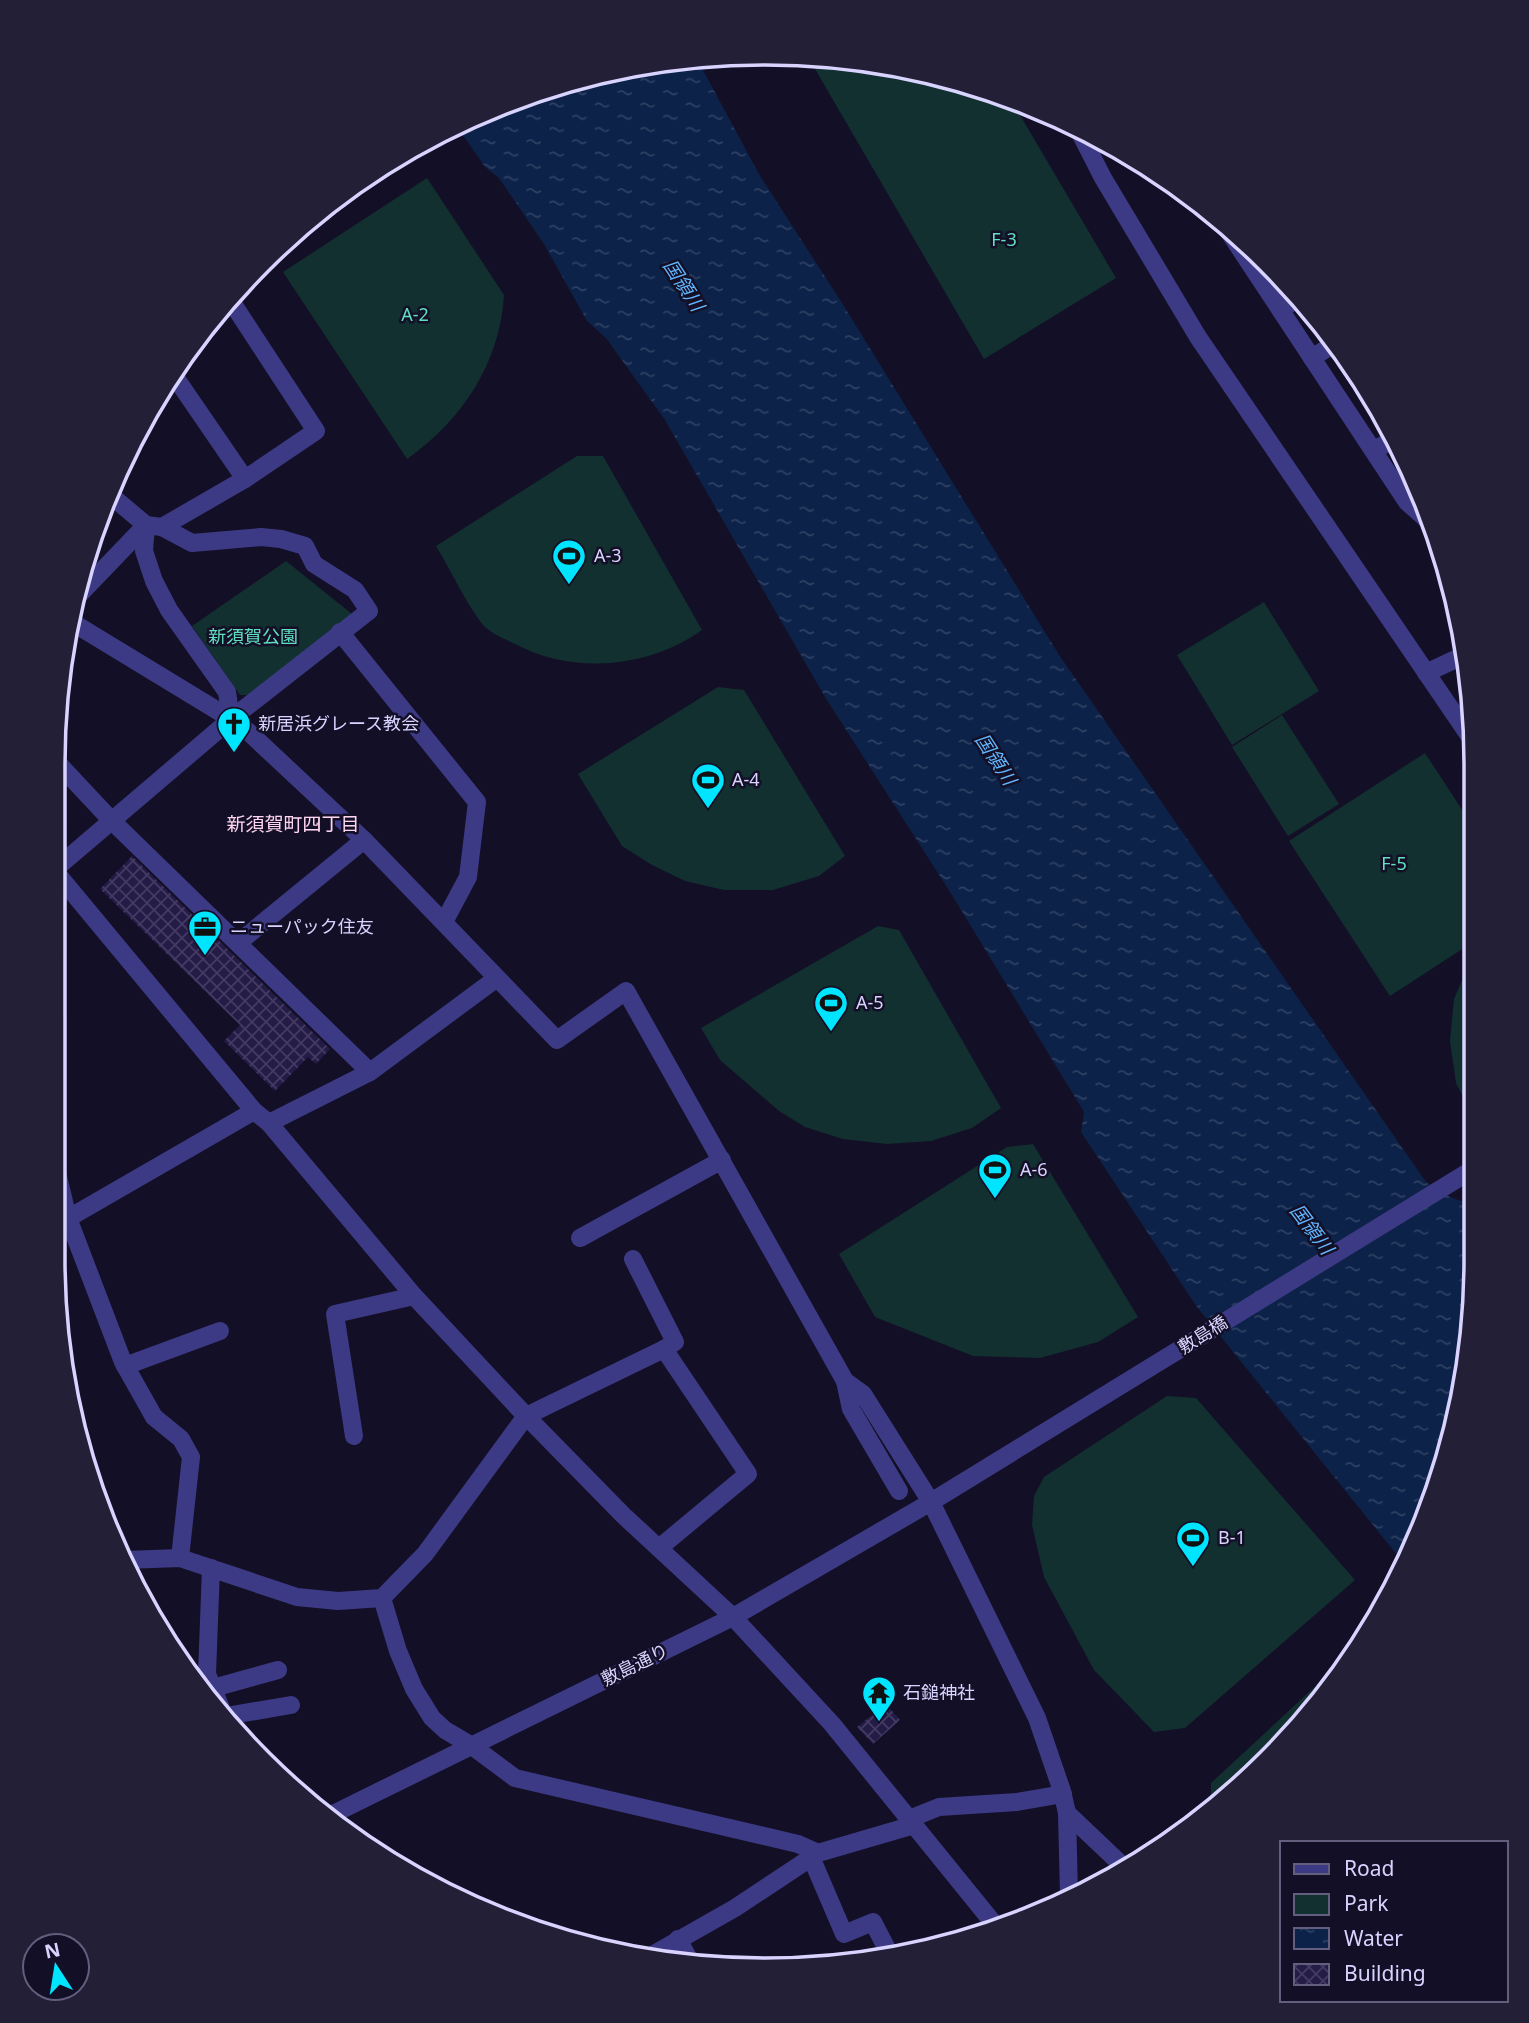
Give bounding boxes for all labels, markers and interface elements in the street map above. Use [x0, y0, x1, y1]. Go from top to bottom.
park label: F-3 [991, 227, 1017, 251]
water label: 国領川 [658, 254, 712, 318]
park label: A-2 [401, 302, 429, 326]
sports icon: A-3 [550, 537, 588, 586]
place label: A-3 [594, 543, 622, 567]
park label: 新須賀公園 [208, 624, 298, 648]
church icon: 新居浜グレース教会 [215, 705, 253, 754]
place label: 新居浜グレース教会 [258, 711, 419, 735]
water label: 国領川 [970, 728, 1024, 792]
sports icon: A-4 [689, 761, 727, 810]
place label: A-4 [732, 767, 760, 791]
district label: 新須賀町四丁目 [226, 811, 360, 837]
park label: F-5 [1381, 851, 1407, 875]
office icon: ニューパック住友 [186, 908, 224, 957]
place label: ニューパック住友 [230, 914, 374, 938]
sports icon: A-5 [812, 984, 850, 1033]
place label: A-5 [856, 990, 884, 1014]
sports icon: A-6 [976, 1151, 1014, 1200]
place label: A-6 [1020, 1157, 1048, 1181]
water label: 国領川 [1284, 1198, 1341, 1261]
street label: 敷島橋 [1173, 1310, 1232, 1359]
sports icon: B-1 [1174, 1519, 1212, 1568]
place label: B-1 [1218, 1525, 1246, 1549]
street label: 敷島通り [597, 1638, 672, 1691]
temple icon: 石鎚神社 [860, 1674, 898, 1723]
place label: 石鎚神社 [903, 1680, 975, 1704]
legend [1280, 1841, 1508, 2002]
text: Road [1344, 1854, 1394, 1882]
text: Park [1344, 1889, 1389, 1917]
text: Water [1344, 1924, 1403, 1952]
north arrow [21, 1932, 91, 2002]
text: N [42, 1936, 63, 1965]
text: Building [1344, 1959, 1426, 1987]

